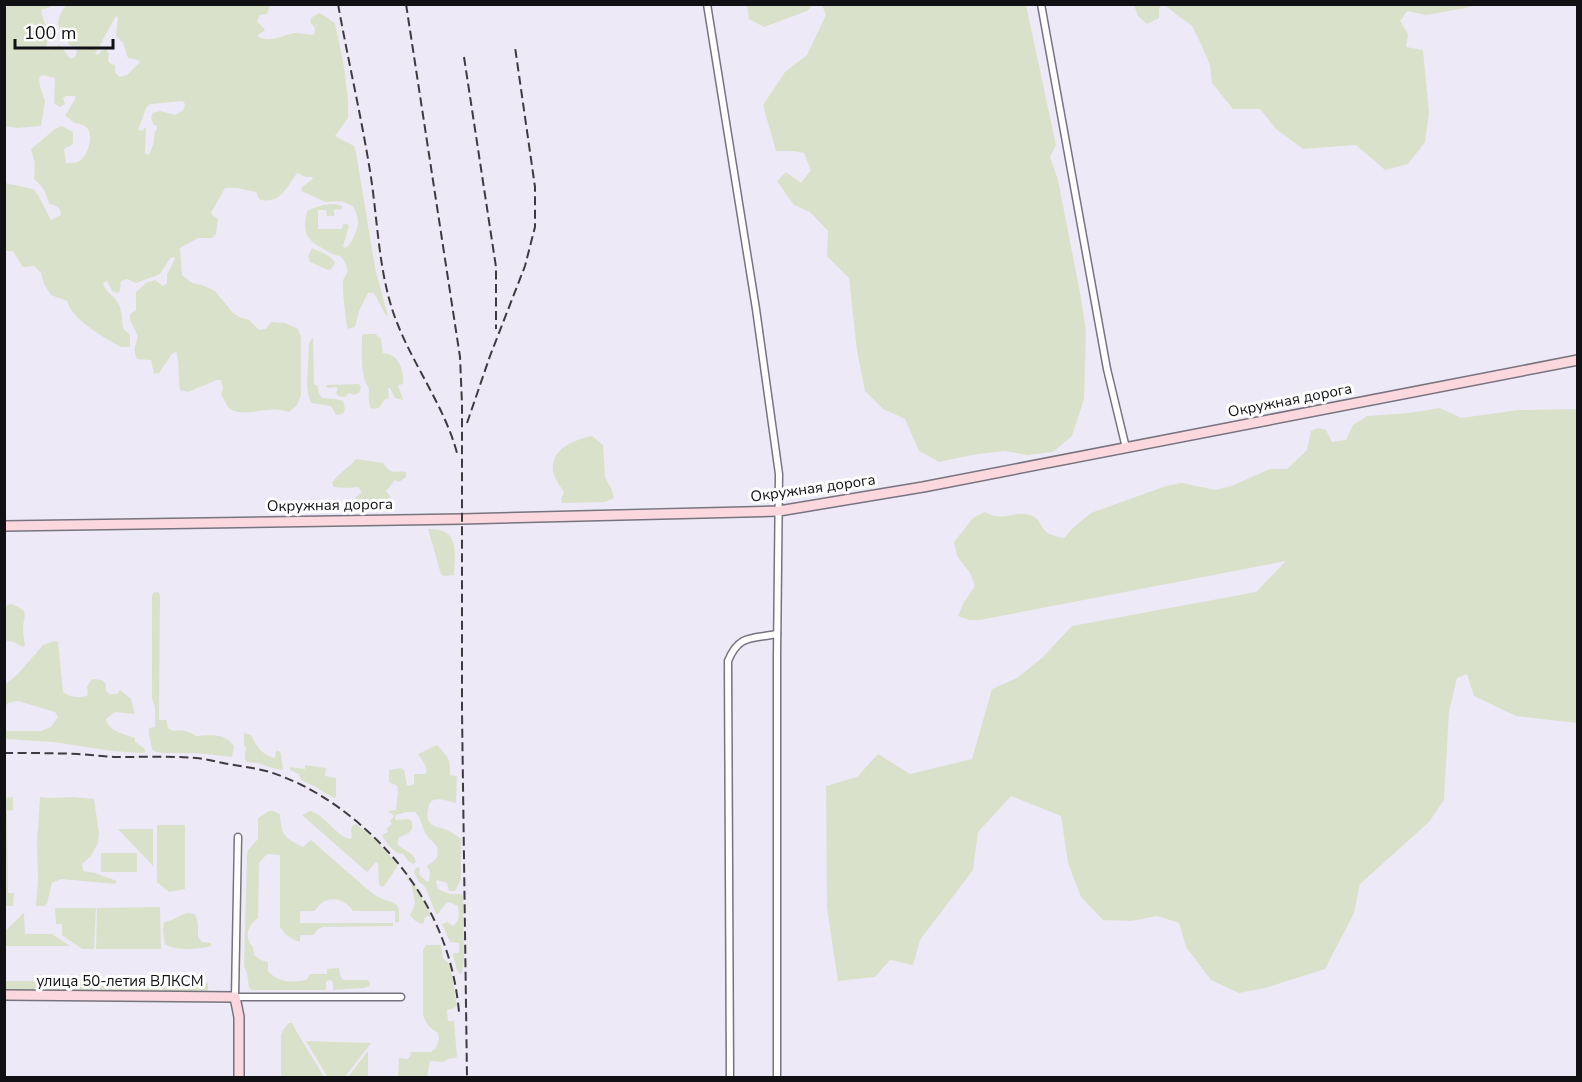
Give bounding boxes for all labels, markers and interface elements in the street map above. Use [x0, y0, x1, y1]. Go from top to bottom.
scale bar [15, 12, 112, 50]
text: 100 m [24, 21, 76, 45]
street label: Окружная дорога [1226, 378, 1354, 422]
street label: Окружная дорога [749, 469, 877, 507]
street label: Окружная дорога [267, 494, 393, 516]
street label: улица 50-летия ВЛКСМ [36, 971, 204, 991]

